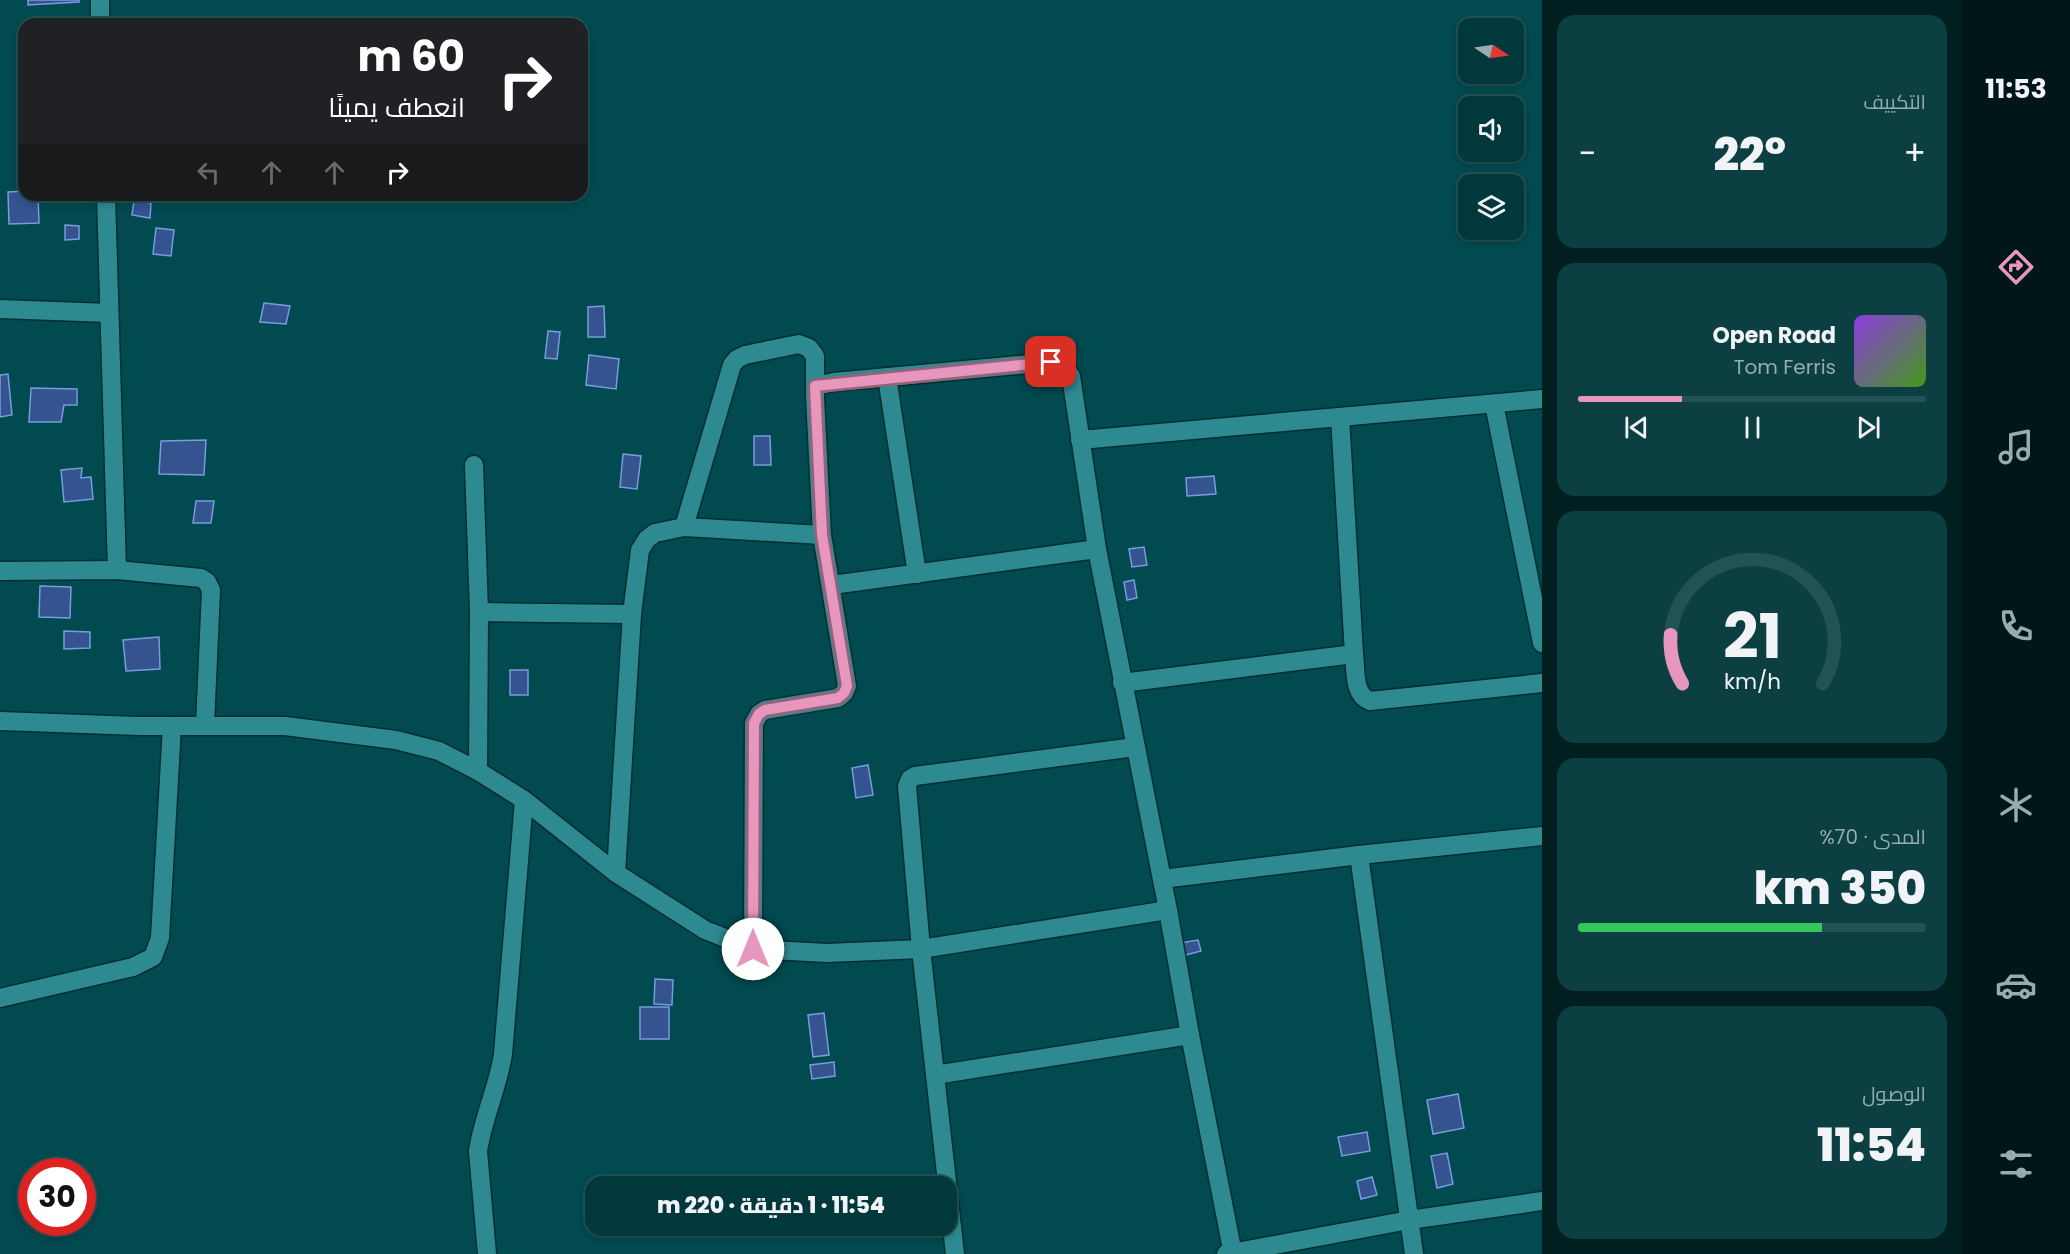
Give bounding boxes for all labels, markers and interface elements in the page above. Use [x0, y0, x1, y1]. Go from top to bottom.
north arrow [1458, 18, 1524, 84]
map controls [1458, 18, 1524, 240]
text: 60 m [357, 27, 465, 86]
icon: right [486, 42, 564, 120]
text: 11:53 [1985, 70, 2047, 107]
text: التكييف [1863, 88, 1926, 116]
text: انعطف يمينًا [328, 89, 465, 126]
button: sound [1458, 96, 1524, 162]
text: 22° [1713, 123, 1786, 186]
text: − [1578, 130, 1596, 177]
text: + [1903, 130, 1926, 177]
icon: left [192, 156, 225, 189]
icon: ahead [255, 156, 288, 189]
icon: ahead [318, 156, 351, 189]
icon: right [381, 156, 414, 189]
button: layers [1458, 174, 1524, 240]
icon: directions [1995, 246, 2037, 288]
text: Open Road [1712, 320, 1836, 351]
pin [1025, 336, 1076, 387]
icon: arrive [1034, 345, 1067, 378]
text: Tom Ferris [1734, 353, 1836, 381]
icon: previous [1620, 411, 1653, 444]
icon: pause [1736, 411, 1769, 444]
icon: next [1852, 411, 1885, 444]
icon: music [1995, 426, 2037, 468]
text: 21 [1722, 592, 1782, 680]
icon: phone [1995, 605, 2037, 647]
text: km/h [1723, 666, 1781, 697]
icon: climate [1995, 784, 2037, 826]
text: المدى · 70% [1819, 823, 1926, 851]
text: 350 km [1754, 857, 1926, 920]
position arrow [721, 917, 785, 981]
icon: car [1995, 964, 2037, 1006]
text: الوصول [1862, 1080, 1926, 1108]
text: 11:54 [1817, 1114, 1926, 1177]
icon: filters [1995, 1143, 2037, 1185]
speed limit sign: 30 [18, 1158, 96, 1236]
text: 11:54 · 1 دقيقة · 220 m [657, 1190, 885, 1221]

